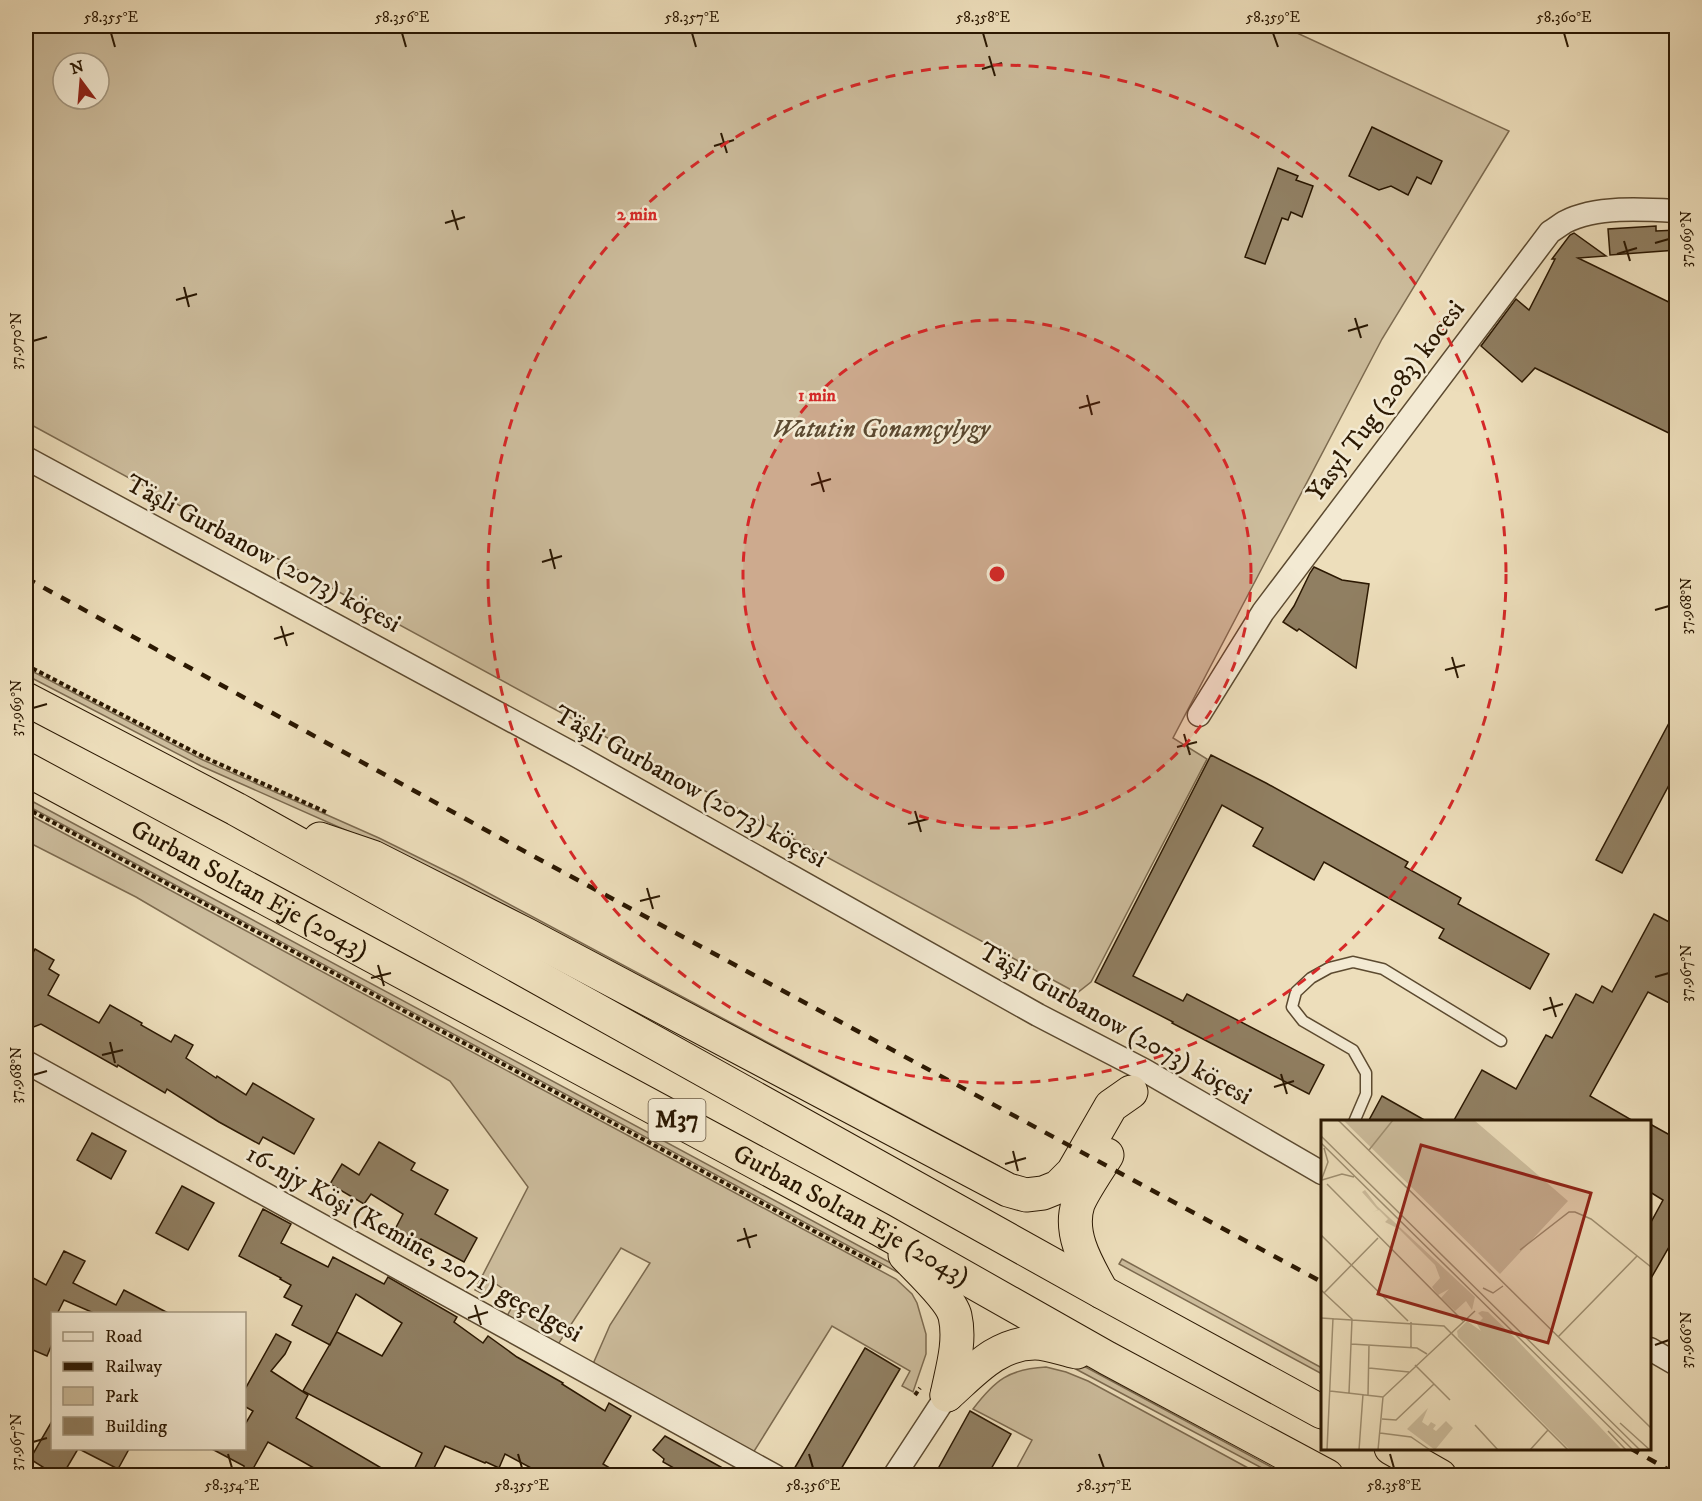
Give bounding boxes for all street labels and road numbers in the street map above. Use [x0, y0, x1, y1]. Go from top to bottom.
street label: Yasyl Tug (2083) kocesi [1300, 294, 1472, 508]
street label: Täşli Gurbanow (2073) köçesi [120, 467, 406, 641]
street label: Täşli Gurbanow (2073) köçesi [548, 698, 832, 876]
street label: Gurban Soltan Eje (2043) [125, 812, 374, 967]
street label: Täşli Gurbanow (2073) köçesi [973, 935, 1257, 1113]
road number: M37 [648, 1099, 706, 1141]
street label: Gurban Soltan Eje (2043) [727, 1137, 975, 1293]
street label: 16-njy Köşi (Kemine, 2071) geçelgesi [240, 1138, 588, 1350]

